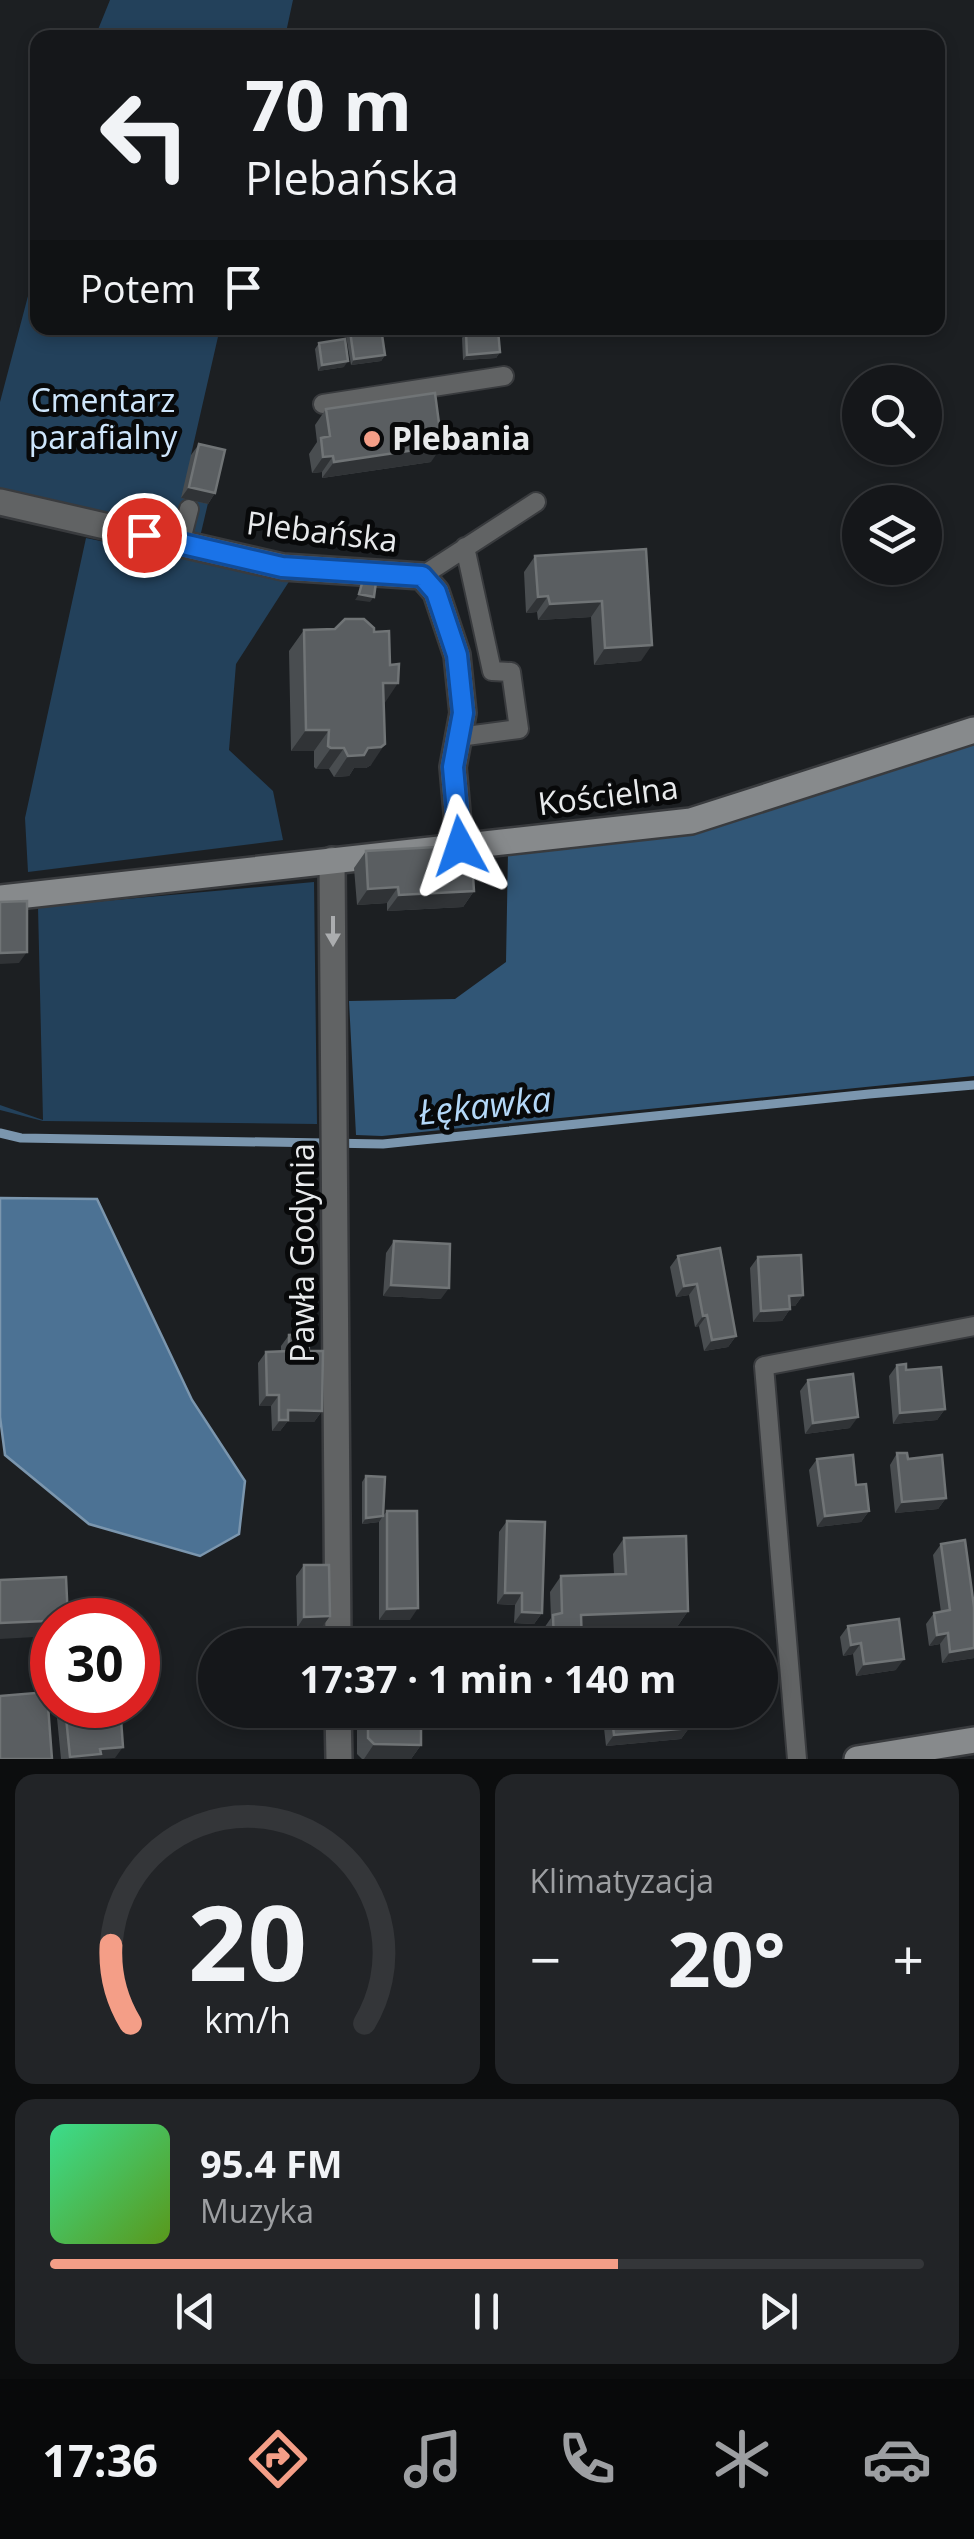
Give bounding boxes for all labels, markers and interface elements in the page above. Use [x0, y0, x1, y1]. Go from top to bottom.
text: 70 m [245, 56, 412, 152]
icon: left [80, 70, 210, 200]
text: Plebańska [245, 147, 459, 208]
icon: arrive [216, 260, 271, 315]
text: Potem [80, 262, 196, 314]
map controls [842, 365, 942, 585]
button: search [842, 365, 942, 465]
park label: Cmentarz parafialny [29, 378, 178, 458]
place label: Plebania [392, 416, 530, 459]
marker: Plebania [361, 428, 383, 450]
button: layers [842, 485, 942, 585]
pin [102, 493, 187, 578]
street label: Plebańska [244, 500, 400, 561]
icon: arrive [117, 508, 172, 563]
street label: Kościelna [535, 765, 680, 824]
position arrow [408, 794, 512, 898]
one-way arrow [325, 916, 341, 948]
water label: Łękawka [416, 1074, 554, 1135]
street label: Pawła Godynia [280, 1143, 323, 1363]
speed limit sign: 30 [30, 1598, 160, 1728]
text: 17:37 · 1 min · 140 m [300, 1652, 676, 1704]
text: Klimatyzacja [530, 1859, 714, 1902]
text: 20 [188, 1870, 307, 2011]
text: 20° [668, 1907, 786, 2009]
text: − [530, 1921, 561, 1996]
text: + [893, 1921, 924, 1996]
text: km/h [204, 1995, 291, 2043]
text: 95.4 FM [200, 2137, 343, 2189]
text: Muzyka [200, 2189, 314, 2232]
icon: previous [168, 2284, 223, 2339]
icon: pause [459, 2284, 514, 2339]
icon: next [751, 2284, 806, 2339]
icon: directions [243, 2424, 313, 2494]
icon: music [398, 2424, 468, 2494]
icon: phone [552, 2424, 622, 2494]
icon: climate [707, 2424, 777, 2494]
icon: car [862, 2424, 932, 2494]
text: 17:36 [42, 2429, 158, 2490]

